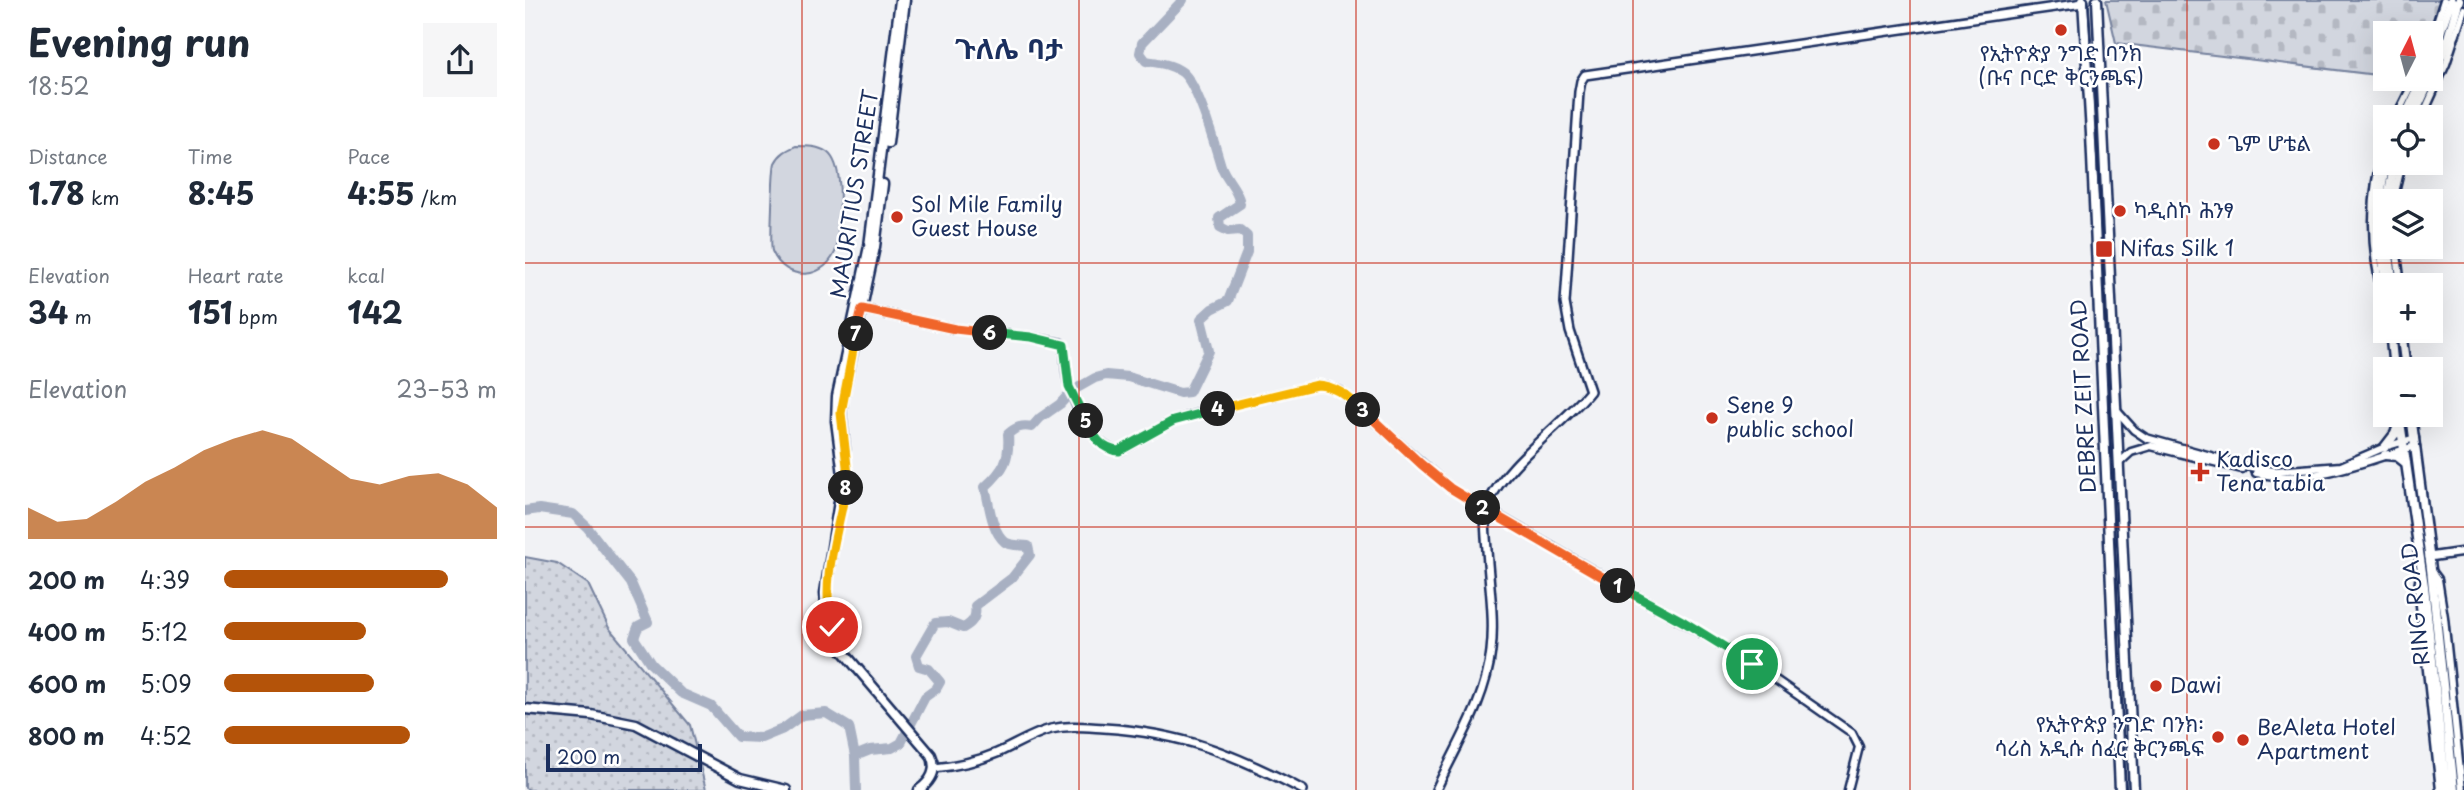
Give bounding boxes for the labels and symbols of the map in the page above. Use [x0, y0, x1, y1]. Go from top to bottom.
north arrow [2373, 21, 2443, 91]
marker: የኢትዮጵያ ንግድ ባንክ (ቡና ቦርድ ቅርንጫፍ) [2053, 22, 2069, 38]
district label: ጉለሌ ባታ [955, 26, 1063, 69]
place label: የኢትዮጵያ ንግድ ባንክ (ቡና ቦርድ ቅርንጫፍ) [1978, 36, 2144, 92]
street label: MAURITIUS STREET [821, 87, 885, 300]
place label: ጌም ሆቴል [2228, 126, 2311, 158]
marker: ጌም ሆቴል [2206, 136, 2222, 152]
place label: Sol Mile Family Guest House [911, 187, 1063, 243]
place label: ካዲስኮ ሕንፃ [2134, 193, 2234, 225]
marker: ካዲስኮ ሕንፃ [2112, 203, 2128, 219]
marker: Sol Mile Family Guest House [889, 209, 905, 225]
place label: Nifas Silk 1 [2120, 231, 2234, 263]
marker: Nifas Silk 1 [2094, 239, 2114, 259]
street label: DEBRE ZEIT ROAD [2061, 298, 2103, 494]
pin: 7 [839, 316, 873, 352]
pin: 6 [973, 316, 1007, 350]
place label: Sene 9 public school [1726, 388, 1854, 444]
pin: 4 [1201, 392, 1235, 426]
pin: 3 [1345, 392, 1381, 428]
pin: 5 [1069, 404, 1103, 438]
marker: Sene 9 public school [1704, 410, 1720, 426]
place label: Kadisco Tena tabia [2216, 442, 2325, 498]
marker: Kadisco Tena tabia [2190, 462, 2210, 482]
pin: 8 [829, 470, 863, 505]
pin: 2 [1465, 490, 1501, 526]
street label: RING ROAD [2392, 541, 2436, 667]
pin: 1 [1601, 568, 1635, 604]
pin [802, 597, 862, 657]
pin [1722, 634, 1782, 694]
place label: Dawi [2170, 668, 2221, 700]
marker: Dawi [2148, 678, 2164, 694]
place label: የኢትዮጵያ ንግድ ባንክ፡ ሳሪስ አዲሱ ሰፈር ቅርንጫፍ [1994, 707, 2204, 763]
place label: BeAleta Hotel Apartment [2257, 710, 2396, 766]
marker: የኢትዮጵያ ንግድ ባንክ፡ ሳሪስ አዲሱ ሰፈር ቅርንጫፍ [2210, 729, 2226, 745]
marker: BeAleta Hotel Apartment [2235, 732, 2251, 748]
scale bar [546, 741, 702, 773]

